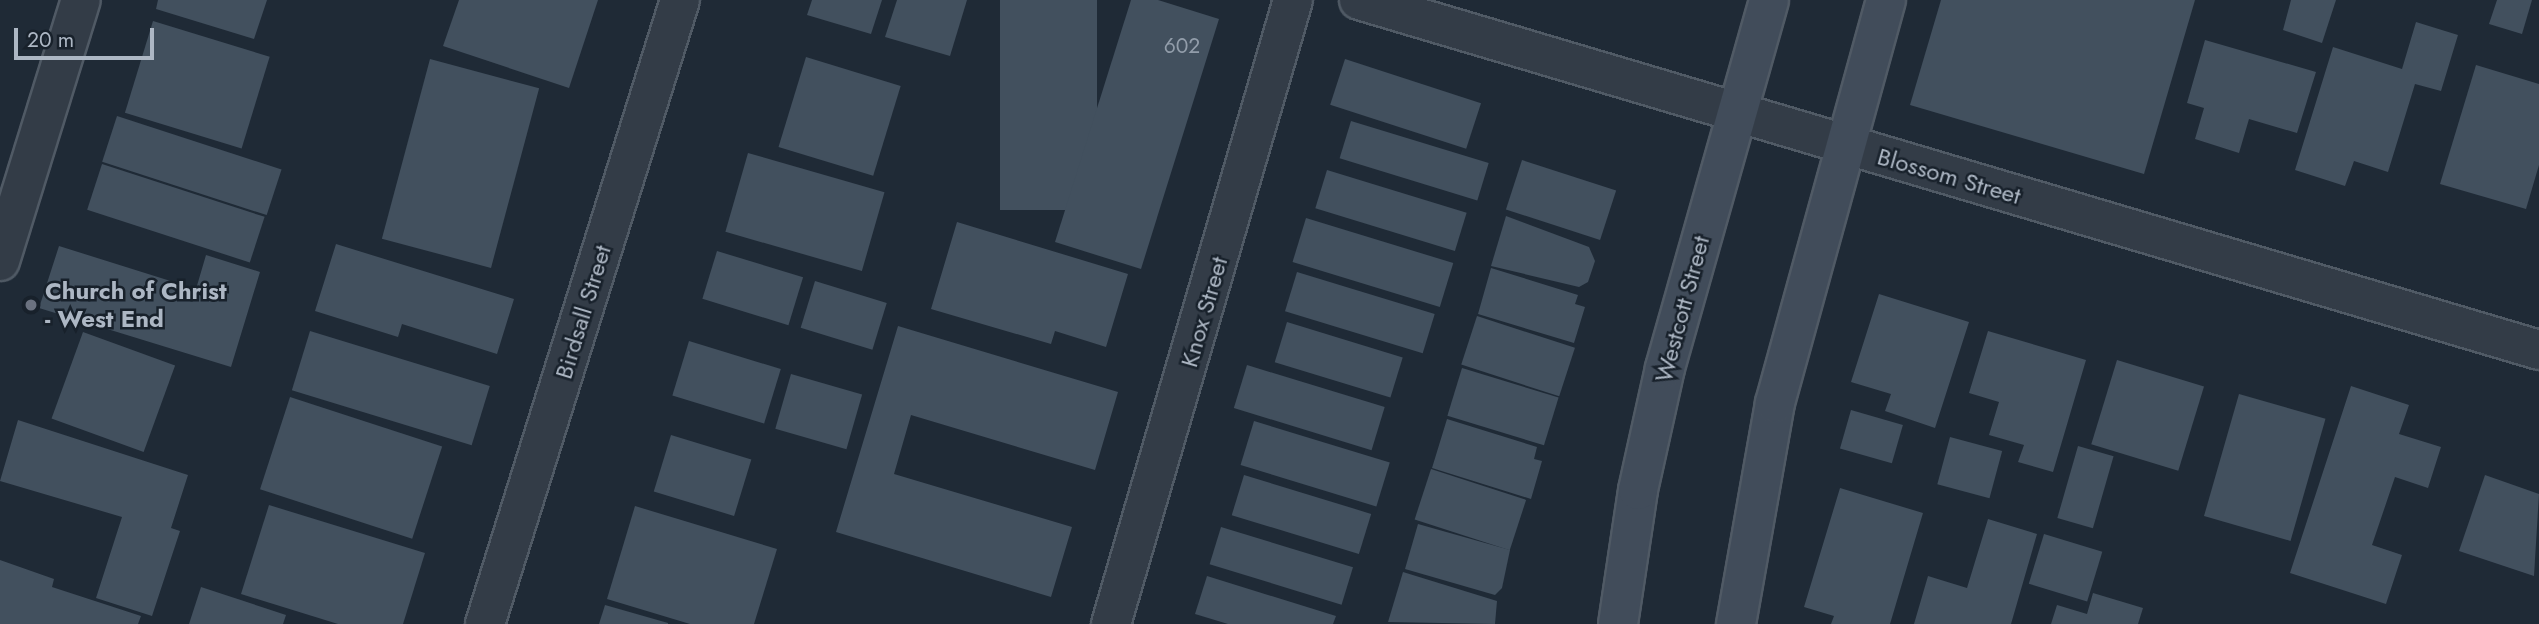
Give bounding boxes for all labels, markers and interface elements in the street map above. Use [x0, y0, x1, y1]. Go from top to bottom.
scale bar [18, 14, 158, 58]
text: 20 m [27, 25, 74, 55]
house number: 602 [1164, 33, 1200, 59]
street label: Blossom Street [1874, 142, 2024, 210]
street label: Westcott Street [1649, 233, 1715, 385]
street label: Birdsall Street [549, 242, 617, 382]
street label: Knox Street [1175, 254, 1233, 370]
place label: Church of Christ - West End [45, 277, 227, 333]
marker: Church of Christ - West End [23, 297, 39, 313]

